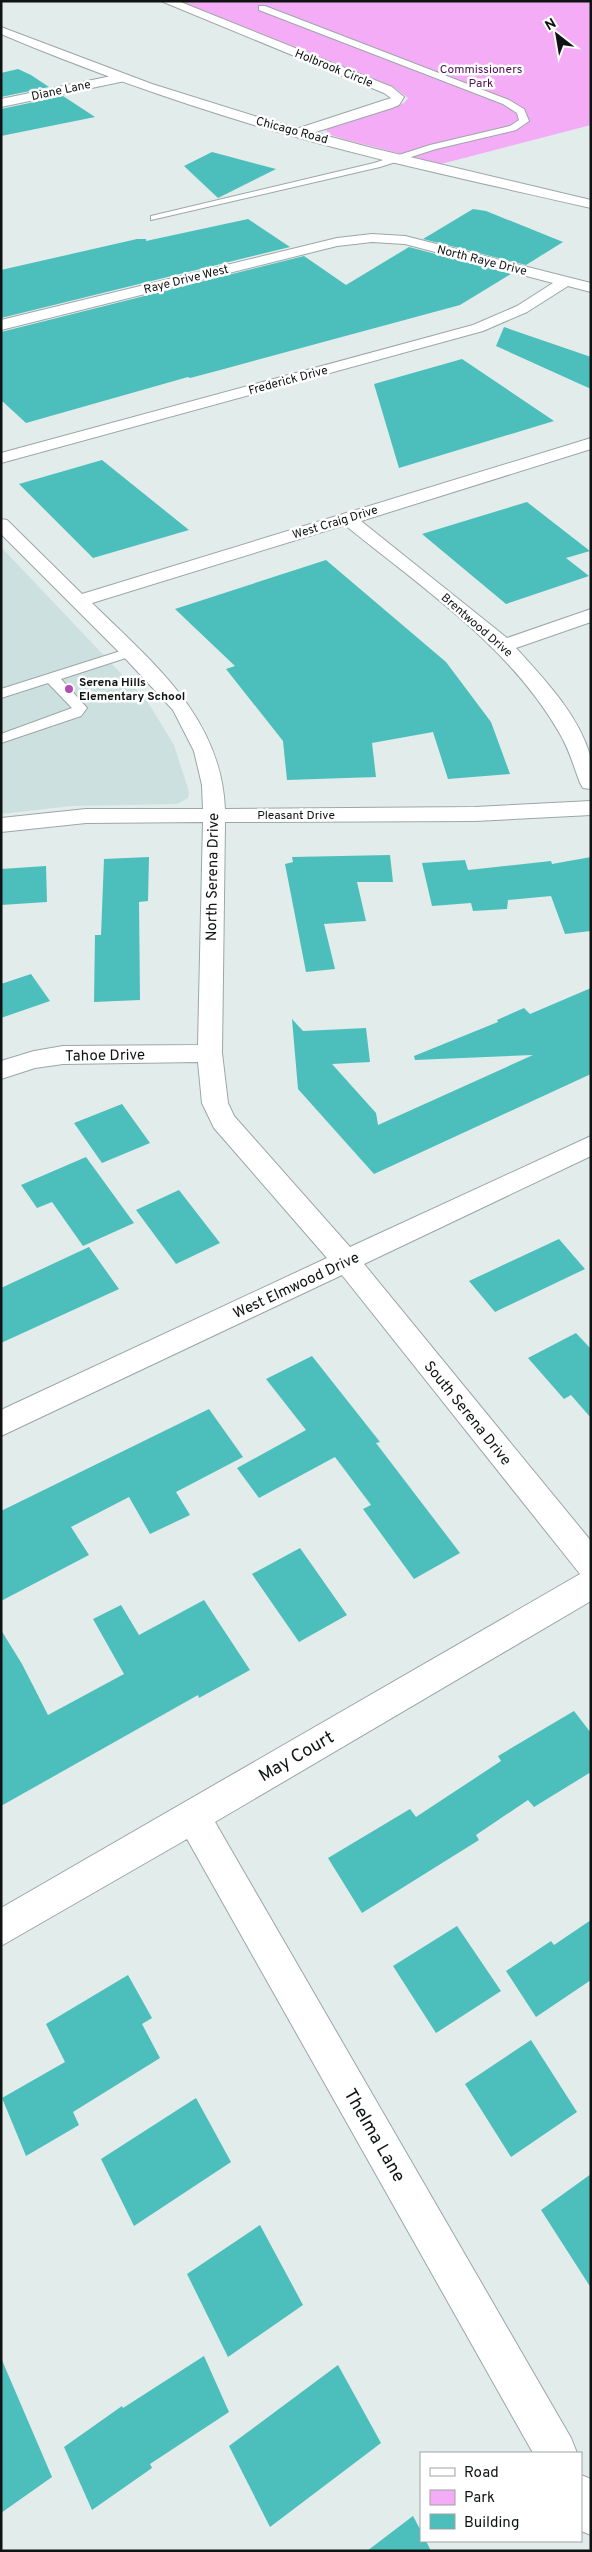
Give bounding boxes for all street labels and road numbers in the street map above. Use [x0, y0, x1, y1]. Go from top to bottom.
street label: Holbrook Circle [292, 46, 375, 92]
street label: Diane Lane [30, 77, 92, 105]
street label: Chicago Road [254, 114, 330, 148]
street label: North Raye Drive [435, 242, 528, 280]
street label: Raye Drive West [142, 262, 230, 298]
street label: Frederick Drive [247, 363, 330, 399]
street label: West Craig Drive [291, 502, 380, 544]
street label: Brentwood Drive [437, 590, 516, 661]
street label: Pleasant Drive [257, 808, 335, 824]
street label: North Serena Drive [203, 813, 224, 941]
street label: Tahoe Drive [65, 1046, 145, 1067]
street label: West Elmwood Drive [231, 1249, 363, 1324]
street label: South Serena Drive [419, 1358, 515, 1470]
street label: May Court [255, 1727, 339, 1788]
street label: Thelma Lane [338, 2085, 410, 2187]

